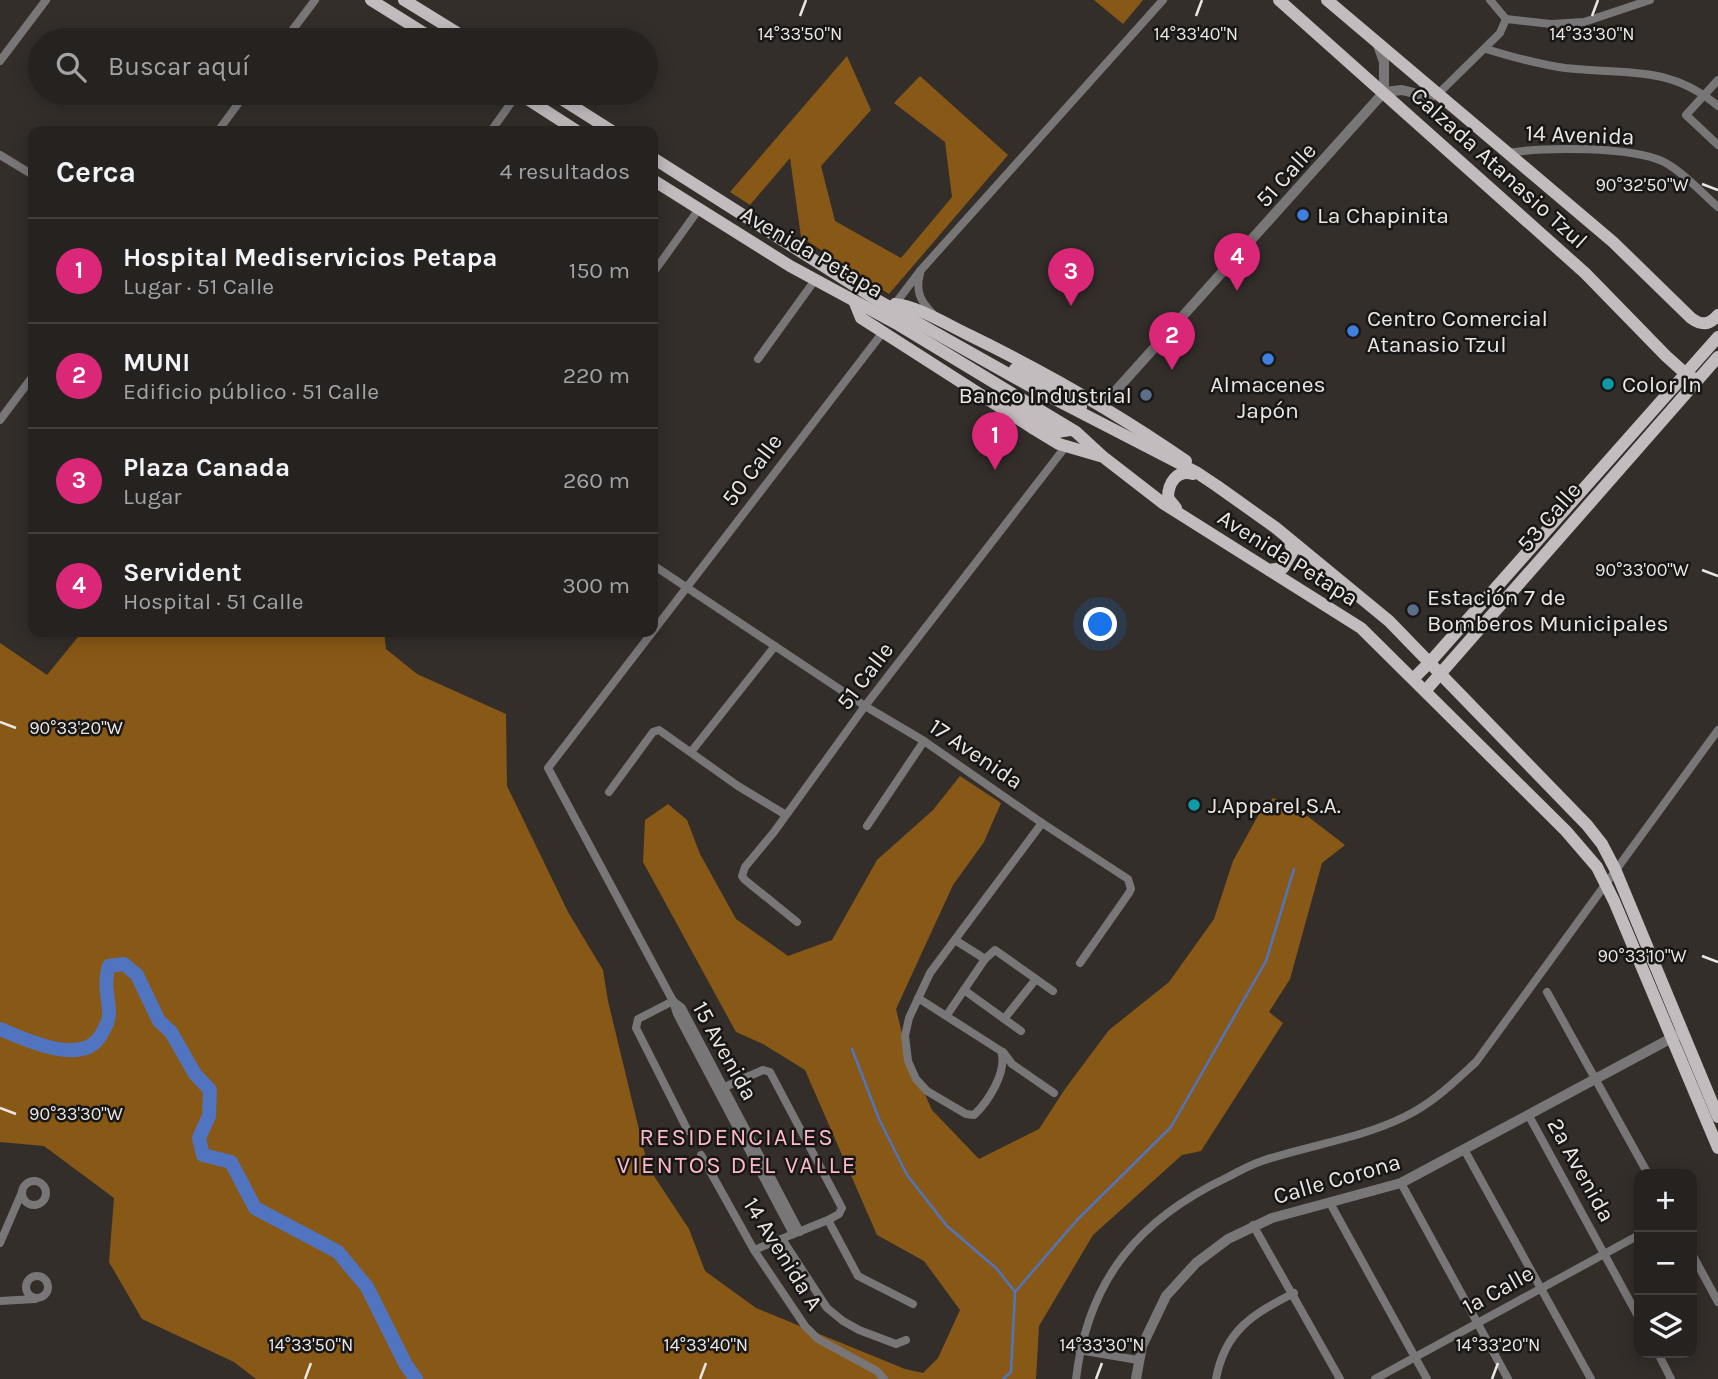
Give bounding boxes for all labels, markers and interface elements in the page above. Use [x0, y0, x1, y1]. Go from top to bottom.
text: 14°33'50"N [758, 23, 842, 45]
text: 14°33'40"N [1154, 23, 1238, 45]
text: 14°33'30"N [1550, 23, 1634, 45]
search box [28, 28, 658, 105]
icon: search [52, 48, 90, 86]
text: Buscar aquí [108, 51, 250, 82]
street label: Calzada Atanasio Tzul [1405, 82, 1593, 254]
street label: 14 Avenida [1525, 120, 1635, 150]
street label: 51 Calle [1250, 137, 1322, 213]
text: Cerca [56, 154, 136, 190]
text: 4 resultados [500, 158, 630, 185]
text: 90°32'50"W [1595, 174, 1689, 196]
street label: Avenida Petapa [736, 200, 888, 304]
place label: La Chapinita [1317, 202, 1449, 229]
marker: La Chapinita [1295, 207, 1311, 223]
pin: 4 [1214, 233, 1260, 291]
text: Hospital Mediservicios Petapa [123, 242, 498, 273]
pin: 3 [1048, 248, 1094, 306]
text: 1 [75, 257, 83, 284]
text: 150 m [569, 257, 630, 284]
text: Lugar · 51 Calle [123, 273, 274, 300]
place label: Centro Comercial Atanasio Tzul [1367, 305, 1548, 358]
pin: 2 [1149, 312, 1195, 370]
marker: Centro Comercial Atanasio Tzul [1345, 323, 1361, 339]
text: MUNI [123, 347, 190, 378]
marker: Almacenes Japón [1260, 351, 1276, 367]
text: 2 [72, 362, 86, 389]
text: 220 m [563, 362, 630, 389]
place label: Almacenes Japón [1210, 371, 1326, 424]
place label: Color In [1622, 371, 1702, 398]
marker: Color In [1600, 376, 1616, 392]
text: Edificio público · 51 Calle [123, 378, 379, 405]
place label: Banco Industrial [958, 382, 1132, 409]
marker: Banco Industrial [1138, 387, 1154, 403]
pin: 1 [972, 412, 1018, 470]
street label: 50 Calle [716, 429, 788, 511]
text: Plaza Canada [123, 452, 290, 483]
text: 3 [72, 467, 86, 494]
text: 260 m [563, 467, 630, 494]
street label: 53 Calle [1511, 477, 1587, 557]
text: Lugar [123, 483, 182, 510]
street label: Avenida Petapa [1213, 504, 1363, 612]
text: Servident [123, 557, 242, 588]
text: 90°33'00"W [1595, 559, 1689, 581]
text: 4 [72, 572, 86, 599]
text: 300 m [562, 572, 630, 599]
place label: Estación 7 de Bomberos Municipales [1427, 584, 1669, 637]
text: Hospital · 51 Calle [123, 588, 304, 615]
marker: Estación 7 de Bomberos Municipales [1405, 602, 1421, 618]
your location [1083, 607, 1117, 641]
street label: 51 Calle [831, 637, 899, 715]
street label: 17 Avenida [924, 713, 1028, 795]
text: 90°33'20"W [29, 717, 123, 739]
place label: J.Apparel,S.A. [1208, 792, 1341, 819]
marker: J.Apparel,S.A. [1186, 797, 1202, 813]
text: 90°33'10"W [1597, 945, 1687, 967]
street label: 15 Avenida [687, 997, 763, 1105]
text: 90°33'30"W [29, 1103, 123, 1125]
street label: 2a Avenida [1541, 1113, 1621, 1227]
district label: RESIDENCIALES VIENTOS DEL VALLE [617, 1123, 857, 1179]
street label: Calle Corona [1270, 1148, 1404, 1210]
map controls [1634, 1169, 1697, 1358]
button: + [1634, 1169, 1697, 1232]
street label: 14 Avenida A [738, 1193, 828, 1315]
button: − [1634, 1232, 1697, 1295]
street label: 1a Calle [1458, 1259, 1538, 1321]
button: layers [1634, 1295, 1697, 1358]
text: 14°33'50"N [269, 1334, 353, 1356]
text: 14°33'40"N [664, 1334, 748, 1356]
text: 14°33'30"N [1060, 1334, 1144, 1356]
text: 14°33'20"N [1456, 1334, 1540, 1356]

